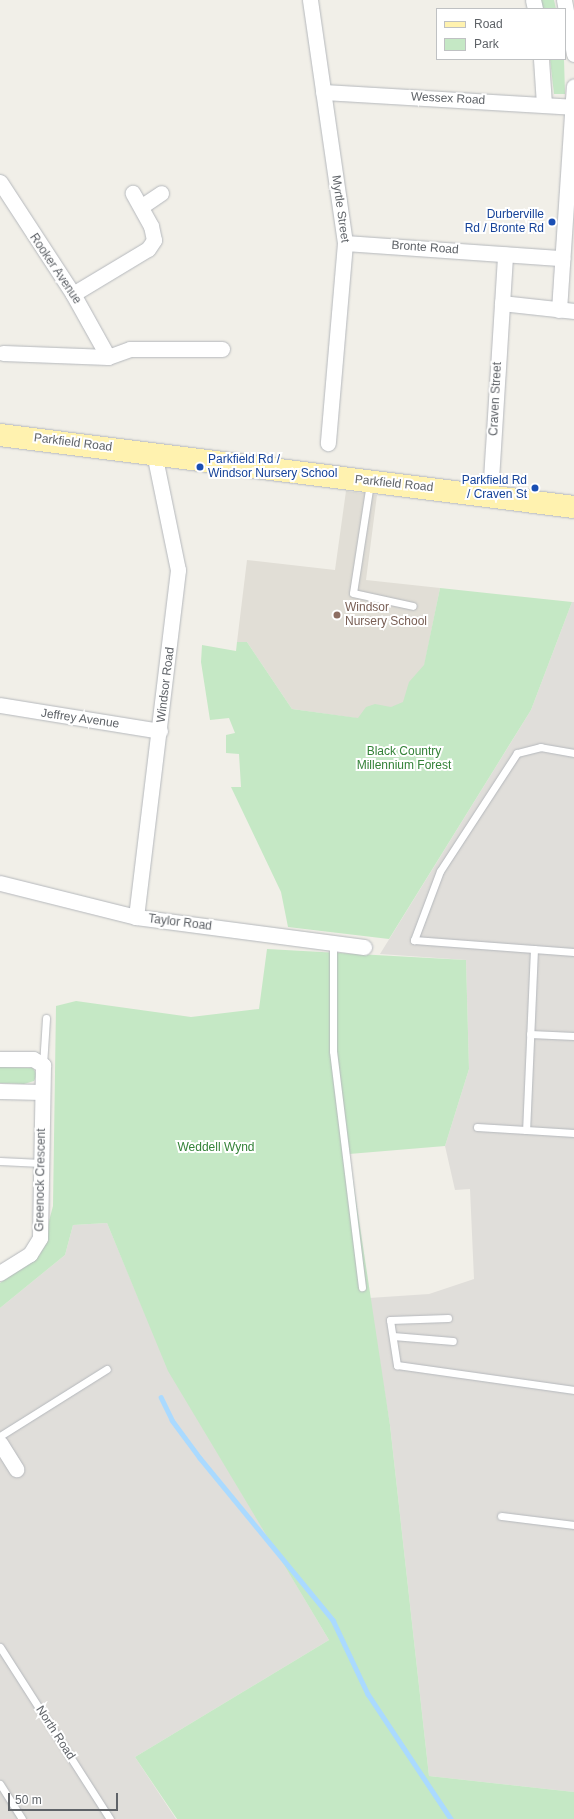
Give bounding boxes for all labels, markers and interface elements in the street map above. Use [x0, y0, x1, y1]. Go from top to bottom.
legend [436, 8, 566, 60]
text: Road [474, 17, 503, 31]
text: Park [474, 37, 499, 51]
street label: Wessex Road [410, 90, 486, 108]
street label: Myrtle Street [328, 174, 352, 244]
place label: Durberville Rd / Bronte Rd [465, 208, 544, 236]
marker: Durberville Rd / Bronte Rd [547, 217, 557, 227]
street label: Rooker Avenue [26, 231, 84, 307]
street label: Bronte Road [391, 238, 459, 258]
street label: Craven Street [487, 362, 505, 436]
street label: Parkfield Road [33, 431, 113, 455]
place label: Parkfield Rd / Windsor Nursery School [208, 453, 337, 481]
marker: Parkfield Rd / Windsor Nursery School [195, 462, 205, 472]
street label: Parkfield Road [354, 473, 434, 495]
place label: Parkfield Rd / Craven St [462, 474, 527, 502]
marker: Parkfield Rd / Craven St [530, 483, 540, 493]
place label: Windsor Nursery School [345, 601, 427, 629]
marker: Windsor Nursery School [332, 610, 342, 620]
street label: Windsor Road [154, 646, 178, 724]
street label: Jeffrey Avenue [40, 706, 120, 732]
park label: Black Country Millennium Forest [357, 745, 451, 773]
street label: Taylor Road [147, 912, 213, 934]
street label: Greenock Crescent [33, 1128, 49, 1232]
park label: Weddell Wynd [177, 1141, 255, 1155]
street label: North Road [32, 1703, 78, 1763]
scale bar [10, 1785, 120, 1811]
text: 50 m [15, 1793, 42, 1807]

